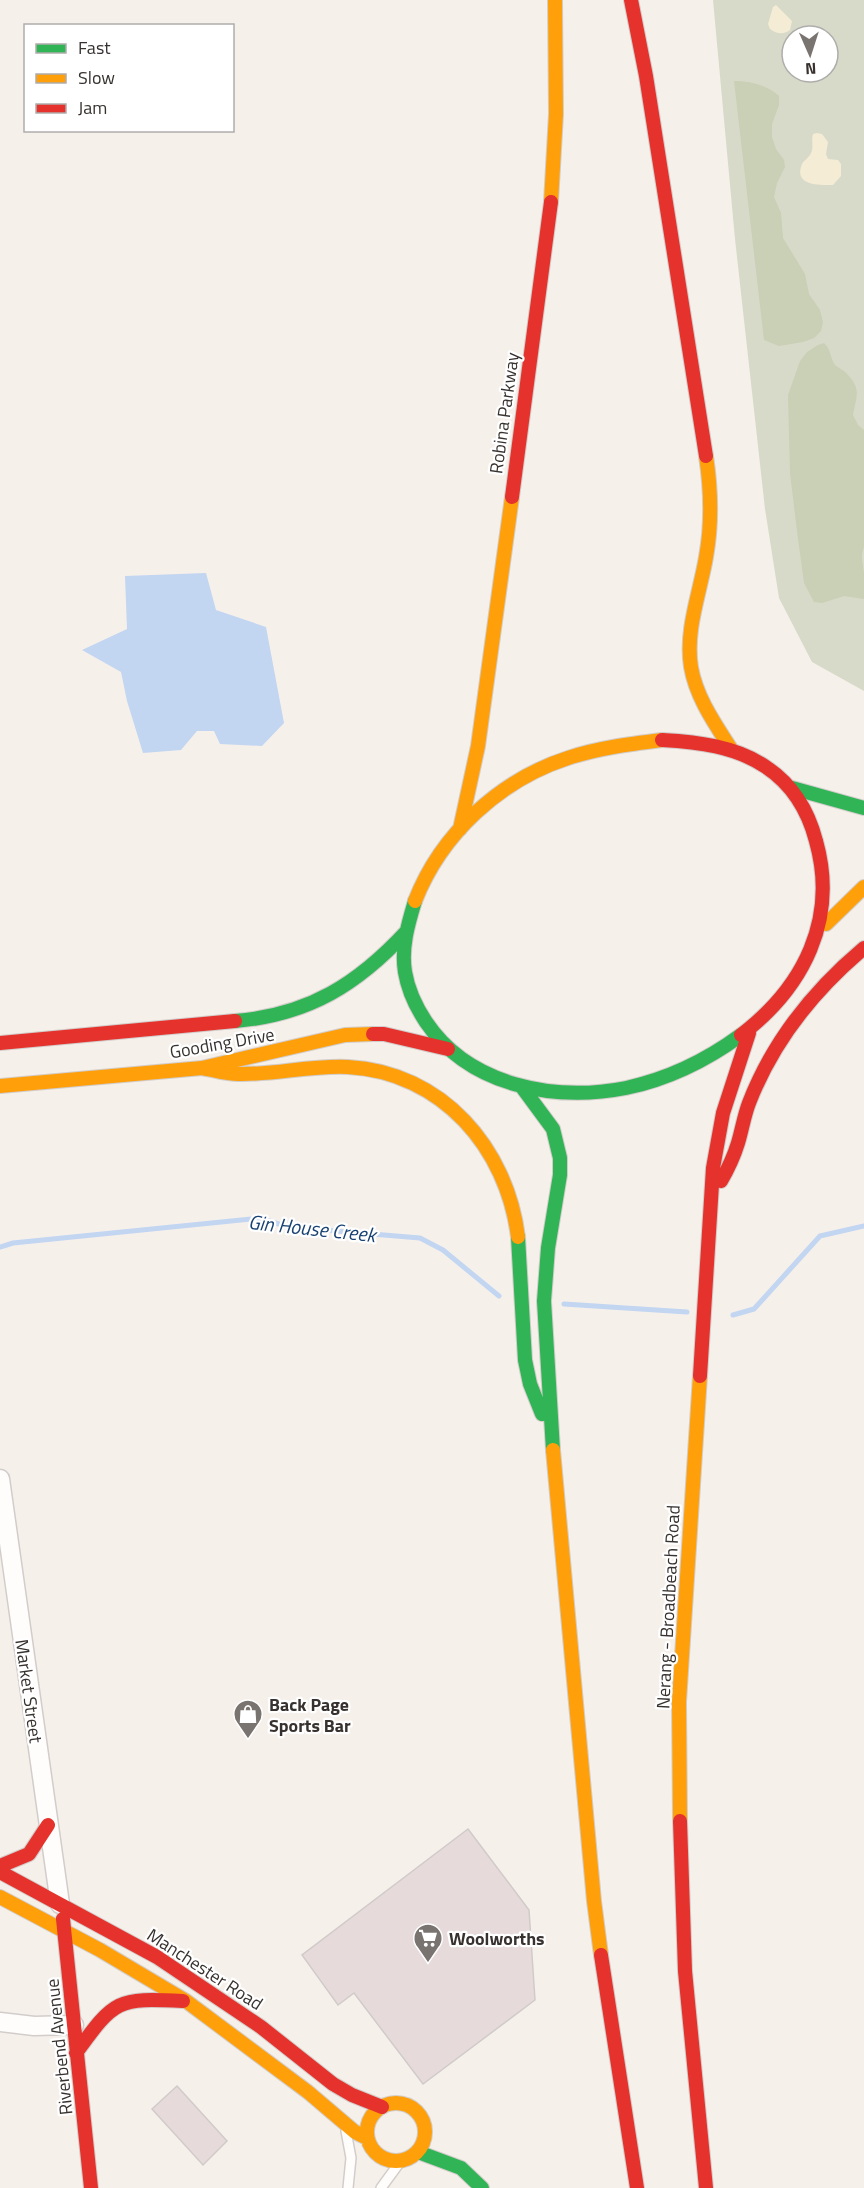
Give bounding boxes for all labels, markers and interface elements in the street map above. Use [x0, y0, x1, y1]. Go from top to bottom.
legend [24, 24, 234, 132]
north arrow [780, 24, 840, 84]
text: Fast [78, 34, 111, 61]
text: N [805, 57, 817, 81]
text: Slow [78, 64, 115, 91]
text: Jam [78, 94, 107, 121]
street label: Robina Parkway [482, 350, 526, 475]
street label: Gooding Drive [168, 1021, 276, 1065]
water label: Gin House Creek [247, 1206, 379, 1250]
street label: Nerang - Broadbeach Road [649, 1504, 687, 1710]
street label: Market Street [8, 1637, 50, 1745]
place label: Back Page Sports Bar [269, 1691, 351, 1739]
shop icon: Back Page Sports Bar [232, 1698, 264, 1740]
street label: Manchester Road [142, 1921, 268, 2017]
supermarket icon: Woolworths [412, 1922, 444, 1964]
place label: Woolworths [449, 1925, 545, 1952]
street label: Riverbend Avenue [38, 1978, 80, 2116]

